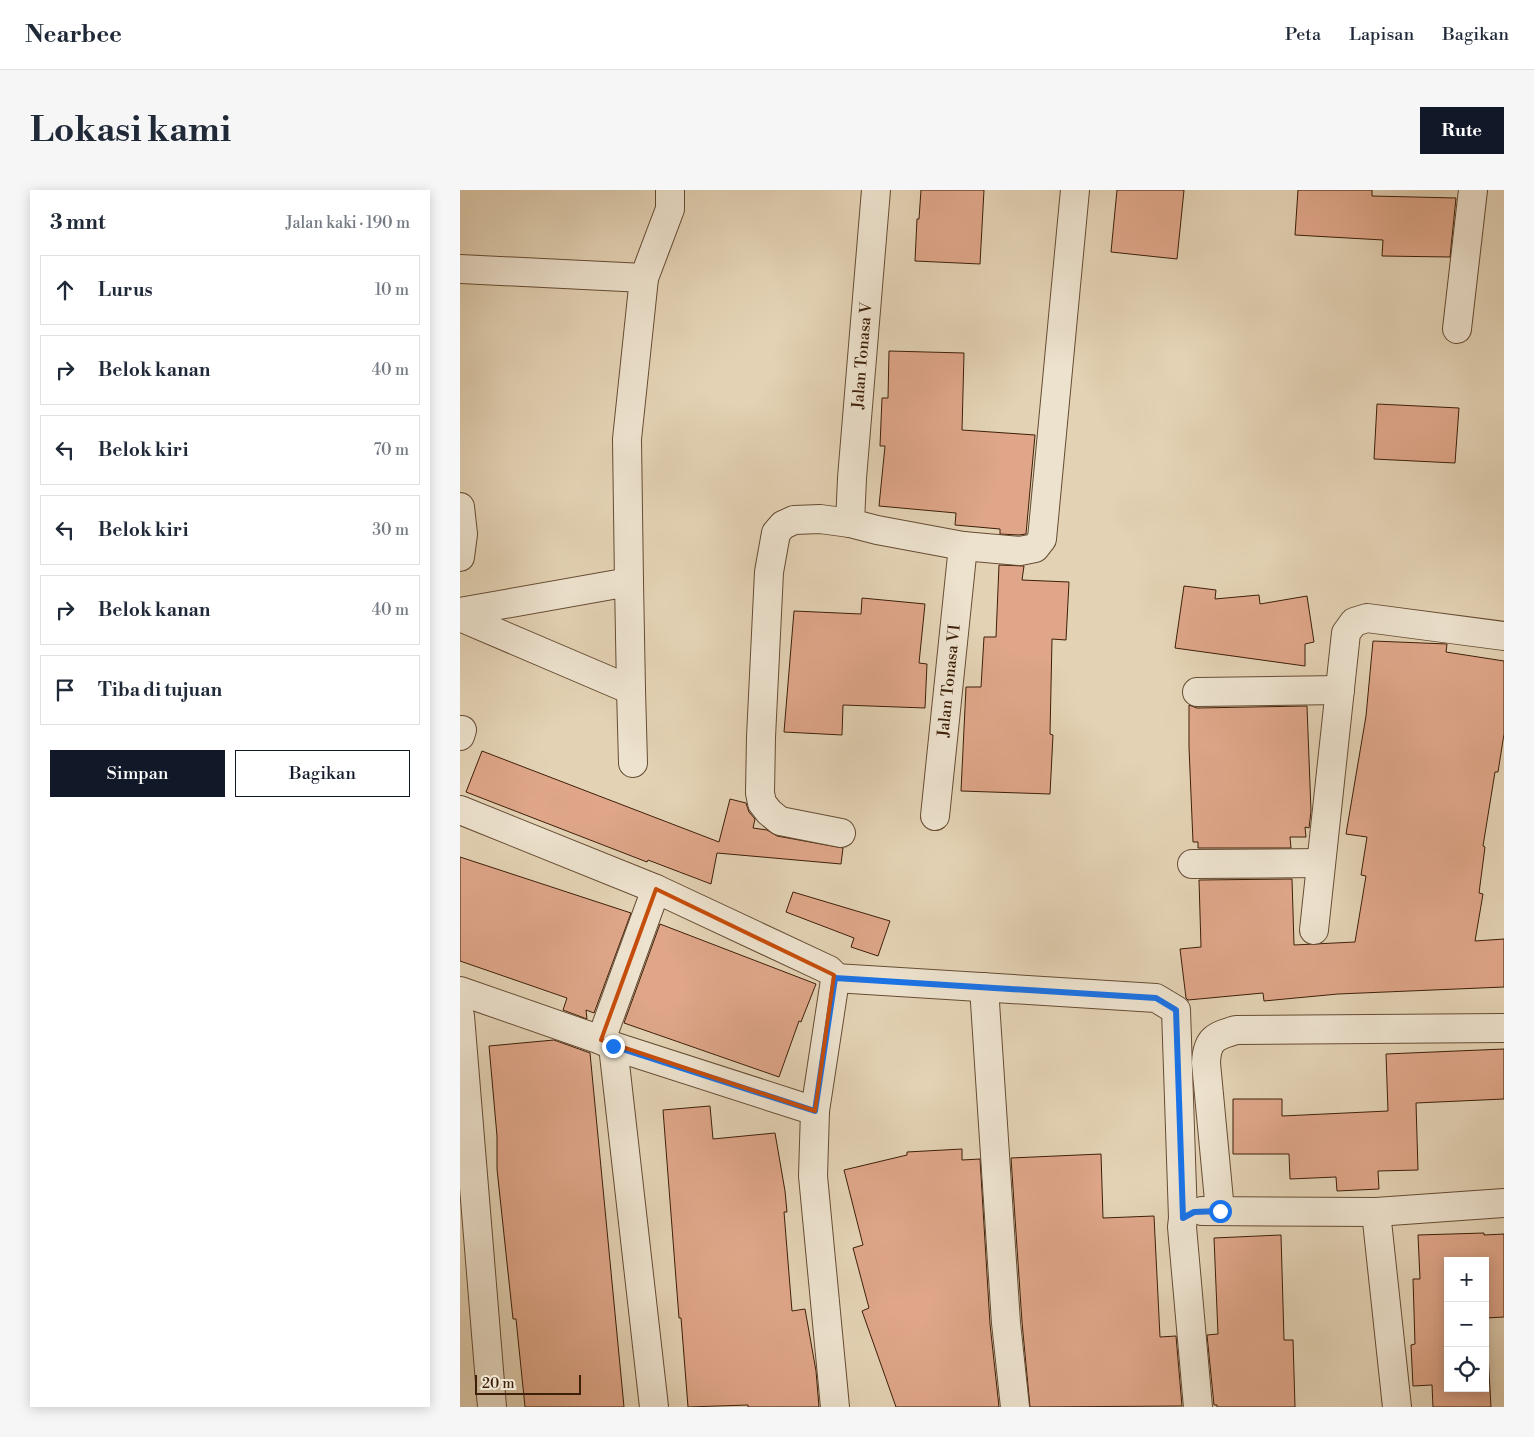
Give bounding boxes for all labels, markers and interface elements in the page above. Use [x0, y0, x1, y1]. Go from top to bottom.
text: Nearbee [25, 20, 122, 50]
text: Peta [1285, 23, 1321, 46]
text: Lapisan [1349, 23, 1414, 46]
text: Bagikan [1442, 23, 1509, 46]
button: Rute [1420, 107, 1504, 154]
text: Lokasi kami [30, 109, 231, 152]
text: 3 mnt [50, 210, 105, 236]
text: Jalan kaki · 190 m [286, 213, 410, 233]
icon: ahead [51, 276, 79, 304]
text: Lurus [98, 278, 153, 302]
text: 10 m [375, 280, 409, 300]
street label: Jalan Tonasa V [848, 301, 877, 411]
icon: right [51, 356, 79, 384]
text: Belok kanan [98, 358, 211, 382]
text: 40 m [372, 360, 409, 380]
icon: left [51, 436, 79, 464]
text: Belok kiri [98, 438, 188, 462]
text: 70 m [373, 440, 409, 460]
icon: left [51, 516, 79, 544]
text: Belok kiri [98, 518, 188, 542]
text: 30 m [372, 520, 409, 540]
icon: right [51, 596, 79, 624]
text: Belok kanan [98, 598, 211, 622]
text: 40 m [372, 600, 409, 620]
street label: Jalan Tonasa VI [933, 623, 965, 739]
icon: arrive [51, 676, 79, 704]
text: Tiba di tujuan [98, 678, 222, 702]
button: Simpan [50, 750, 225, 797]
button: Bagikan [235, 750, 410, 797]
route end [602, 1035, 625, 1058]
route start [1209, 1200, 1232, 1223]
map controls [1444, 1257, 1489, 1392]
button: + [1444, 1257, 1489, 1302]
button: − [1444, 1302, 1489, 1347]
button: locate [1444, 1347, 1489, 1392]
scale bar [475, 1372, 581, 1395]
text: 20 m [482, 1375, 514, 1393]

